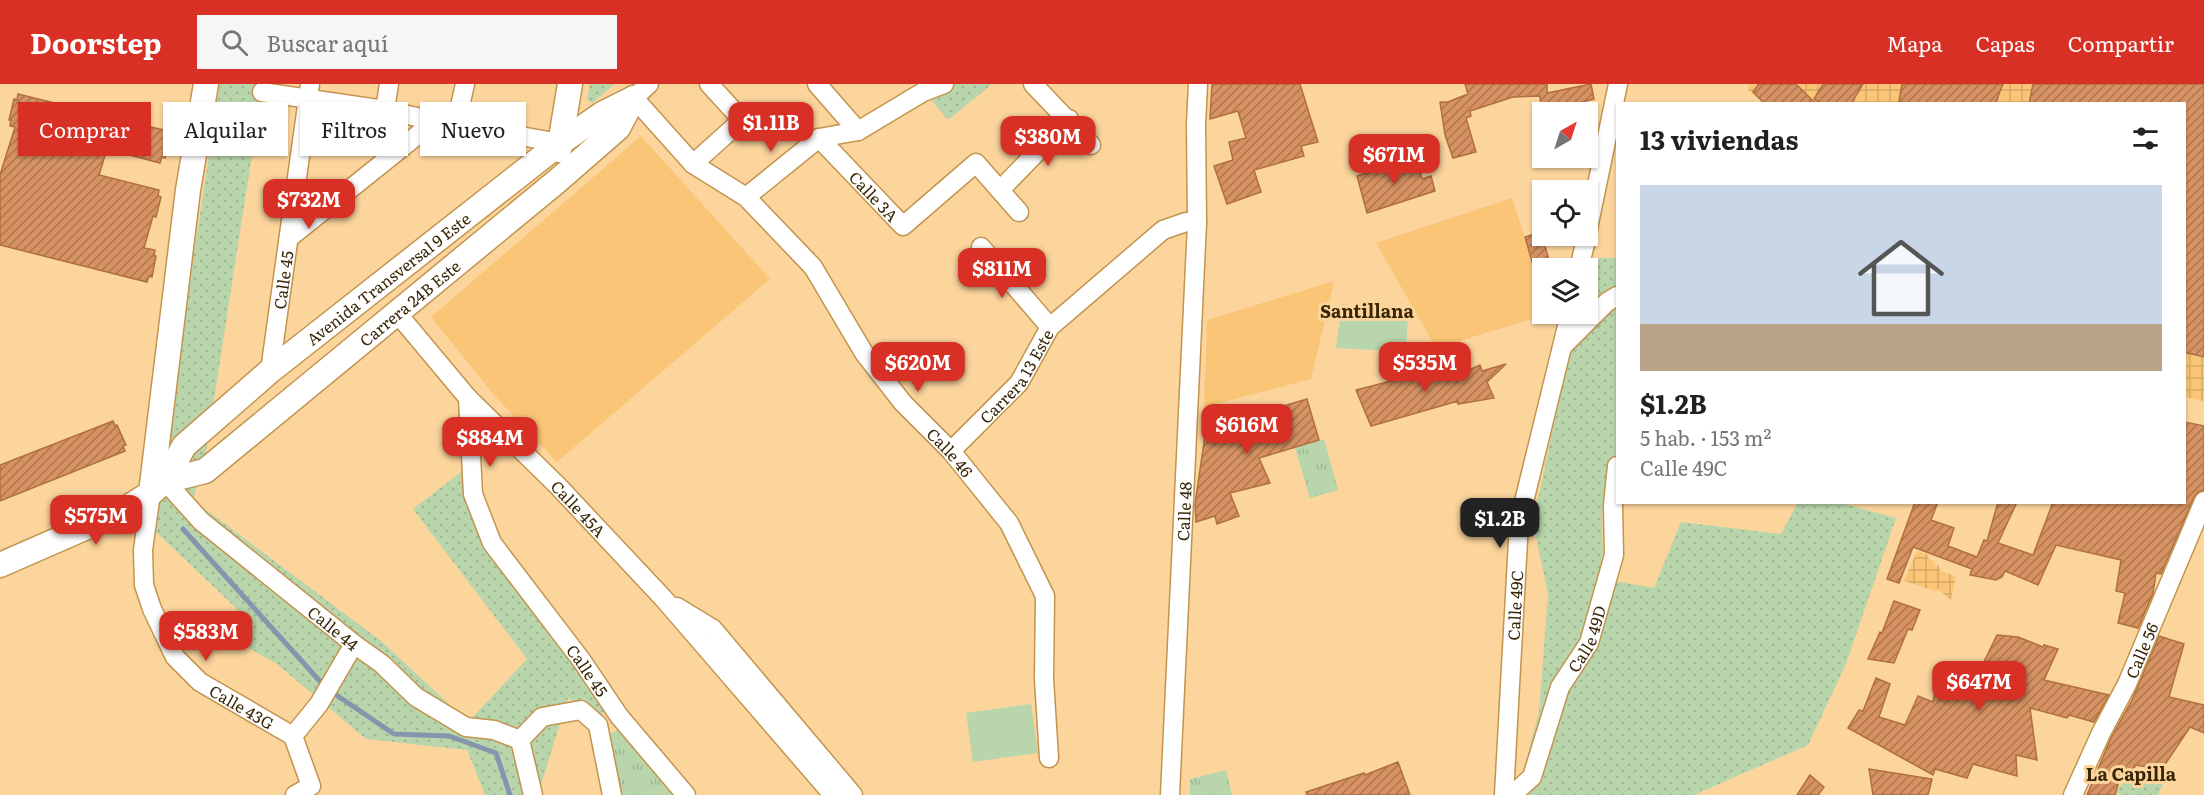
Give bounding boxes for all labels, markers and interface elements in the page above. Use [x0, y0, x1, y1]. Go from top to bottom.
search box [197, 15, 617, 69]
text: Doorstep [30, 21, 161, 63]
icon: search [218, 26, 251, 59]
text: Buscar aquí [266, 26, 388, 59]
text: Mapa [1886, 27, 1943, 58]
text: Capas [1976, 27, 2035, 58]
text: Compartir [2068, 27, 2174, 58]
chip: Comprar [18, 102, 151, 156]
chip: Alquilar [163, 102, 288, 156]
chip: Filtros [300, 102, 408, 156]
chip: Nuevo [420, 102, 526, 156]
pin: $1.11B [722, 102, 820, 153]
north arrow [1532, 102, 1598, 168]
map controls [1532, 102, 1598, 324]
text: $1.11B [742, 106, 800, 136]
pin: $380M [1006, 116, 1090, 167]
text: 13 viviendas [1640, 119, 1798, 158]
text: $380M [1015, 120, 1081, 150]
icon: filters [2129, 122, 2162, 155]
pin: $671M [1352, 134, 1436, 185]
text: $671M [1363, 138, 1425, 168]
street label: Calle 3A [844, 165, 905, 227]
pin: $732M [267, 179, 351, 230]
button: locate [1532, 180, 1598, 246]
text: $732M [277, 183, 341, 213]
street label: Avenida Transversal 9 Este [301, 206, 475, 350]
icon: home [1847, 224, 1955, 332]
pin: $811M [960, 248, 1044, 299]
street label: Calle 45 [267, 249, 299, 311]
text: $811M [972, 252, 1032, 282]
street label: Carrera 24B Este [354, 254, 465, 352]
button: layers [1532, 258, 1598, 324]
district label: Santillana [1320, 297, 1414, 324]
street label: Carrera 13 Este [973, 325, 1059, 429]
pin: $620M [876, 342, 960, 393]
pin: $535M [1383, 342, 1467, 393]
text: $620M [885, 346, 951, 376]
text: $535M [1393, 346, 1457, 376]
text: $1.2B [1640, 383, 1707, 422]
pin: $616M [1205, 404, 1289, 455]
text: $616M [1215, 408, 1279, 438]
pin: $884M [448, 417, 532, 468]
text: $884M [456, 421, 524, 451]
street label: Calle 46 [922, 422, 979, 482]
text: 5 hab. · 153 m² [1640, 422, 1771, 452]
text: Calle 49C [1640, 452, 1728, 482]
street label: Calle 45A [546, 474, 612, 542]
street label: Calle 48 [1170, 481, 1197, 542]
pin: $575M [54, 495, 138, 546]
pin: $1.2B [1458, 498, 1542, 549]
text: $575M [64, 499, 128, 529]
text: $1.2B [1474, 502, 1526, 532]
street label: Calle 49C [1501, 570, 1528, 641]
street label: Calle 44 [303, 600, 364, 656]
street label: Calle 49D [1561, 602, 1611, 677]
pin: $583M [164, 611, 248, 662]
text: $583M [173, 615, 239, 645]
street label: Calle 56 [2119, 618, 2164, 682]
street label: Calle 45 [561, 639, 614, 701]
pin: $647M [1937, 661, 2021, 712]
text: $647M [1946, 665, 2012, 695]
street label: Calle 43G [205, 678, 279, 735]
district label: La Capilla [2086, 760, 2177, 787]

